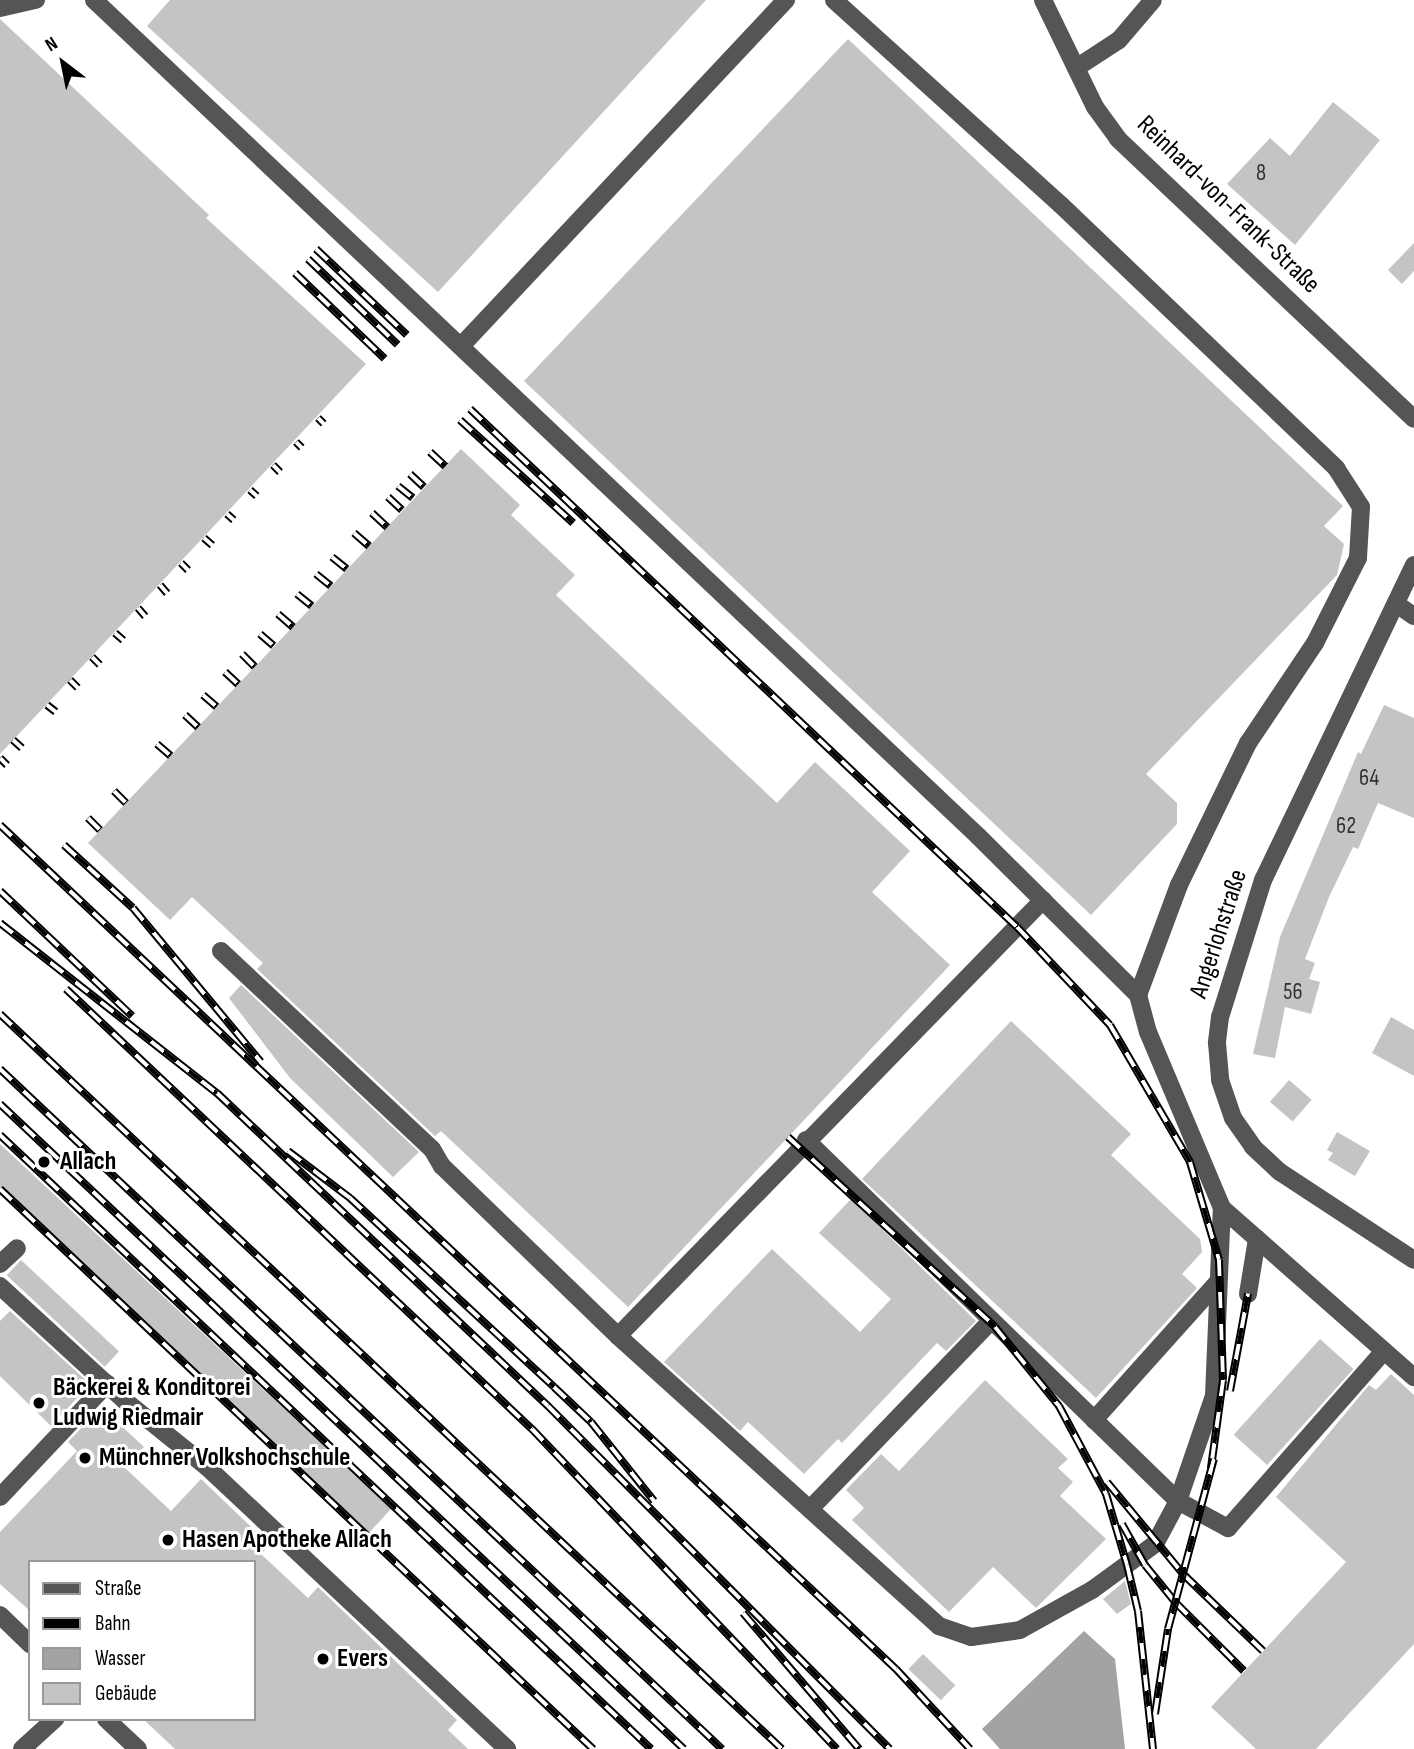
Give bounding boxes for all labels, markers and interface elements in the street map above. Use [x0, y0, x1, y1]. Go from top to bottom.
north arrow [28, 28, 98, 98]
text: N [41, 32, 62, 57]
street label: Reinhard-von-Frank-Straße [1130, 110, 1326, 300]
house number: 8 [1256, 159, 1266, 187]
house number: 64 [1359, 764, 1379, 792]
house number: 62 [1336, 812, 1356, 840]
street label: Angerlohstraße [1184, 866, 1254, 1002]
house number: 56 [1283, 978, 1303, 1006]
place label: Allach [60, 1146, 116, 1178]
marker: Allach [34, 1152, 54, 1172]
place label: Bäckerei & Konditorei Ludwig Riedmair [53, 1372, 250, 1434]
marker: Bäckerei & Konditorei Ludwig Riedmair [31, 1395, 47, 1411]
place label: Münchner Volkshochschule [99, 1442, 350, 1474]
marker: Münchner Volkshochschule [77, 1450, 93, 1466]
place label: Hasen Apotheke Allach [182, 1524, 392, 1556]
marker: Hasen Apotheke Allach [160, 1532, 176, 1548]
legend [28, 1560, 256, 1721]
text: Straße [95, 1576, 141, 1601]
text: Bahn [95, 1611, 130, 1636]
place label: Evers [337, 1643, 388, 1675]
text: Wasser [95, 1646, 146, 1671]
marker: Evers [315, 1651, 331, 1667]
text: Gebäude [95, 1681, 157, 1706]

